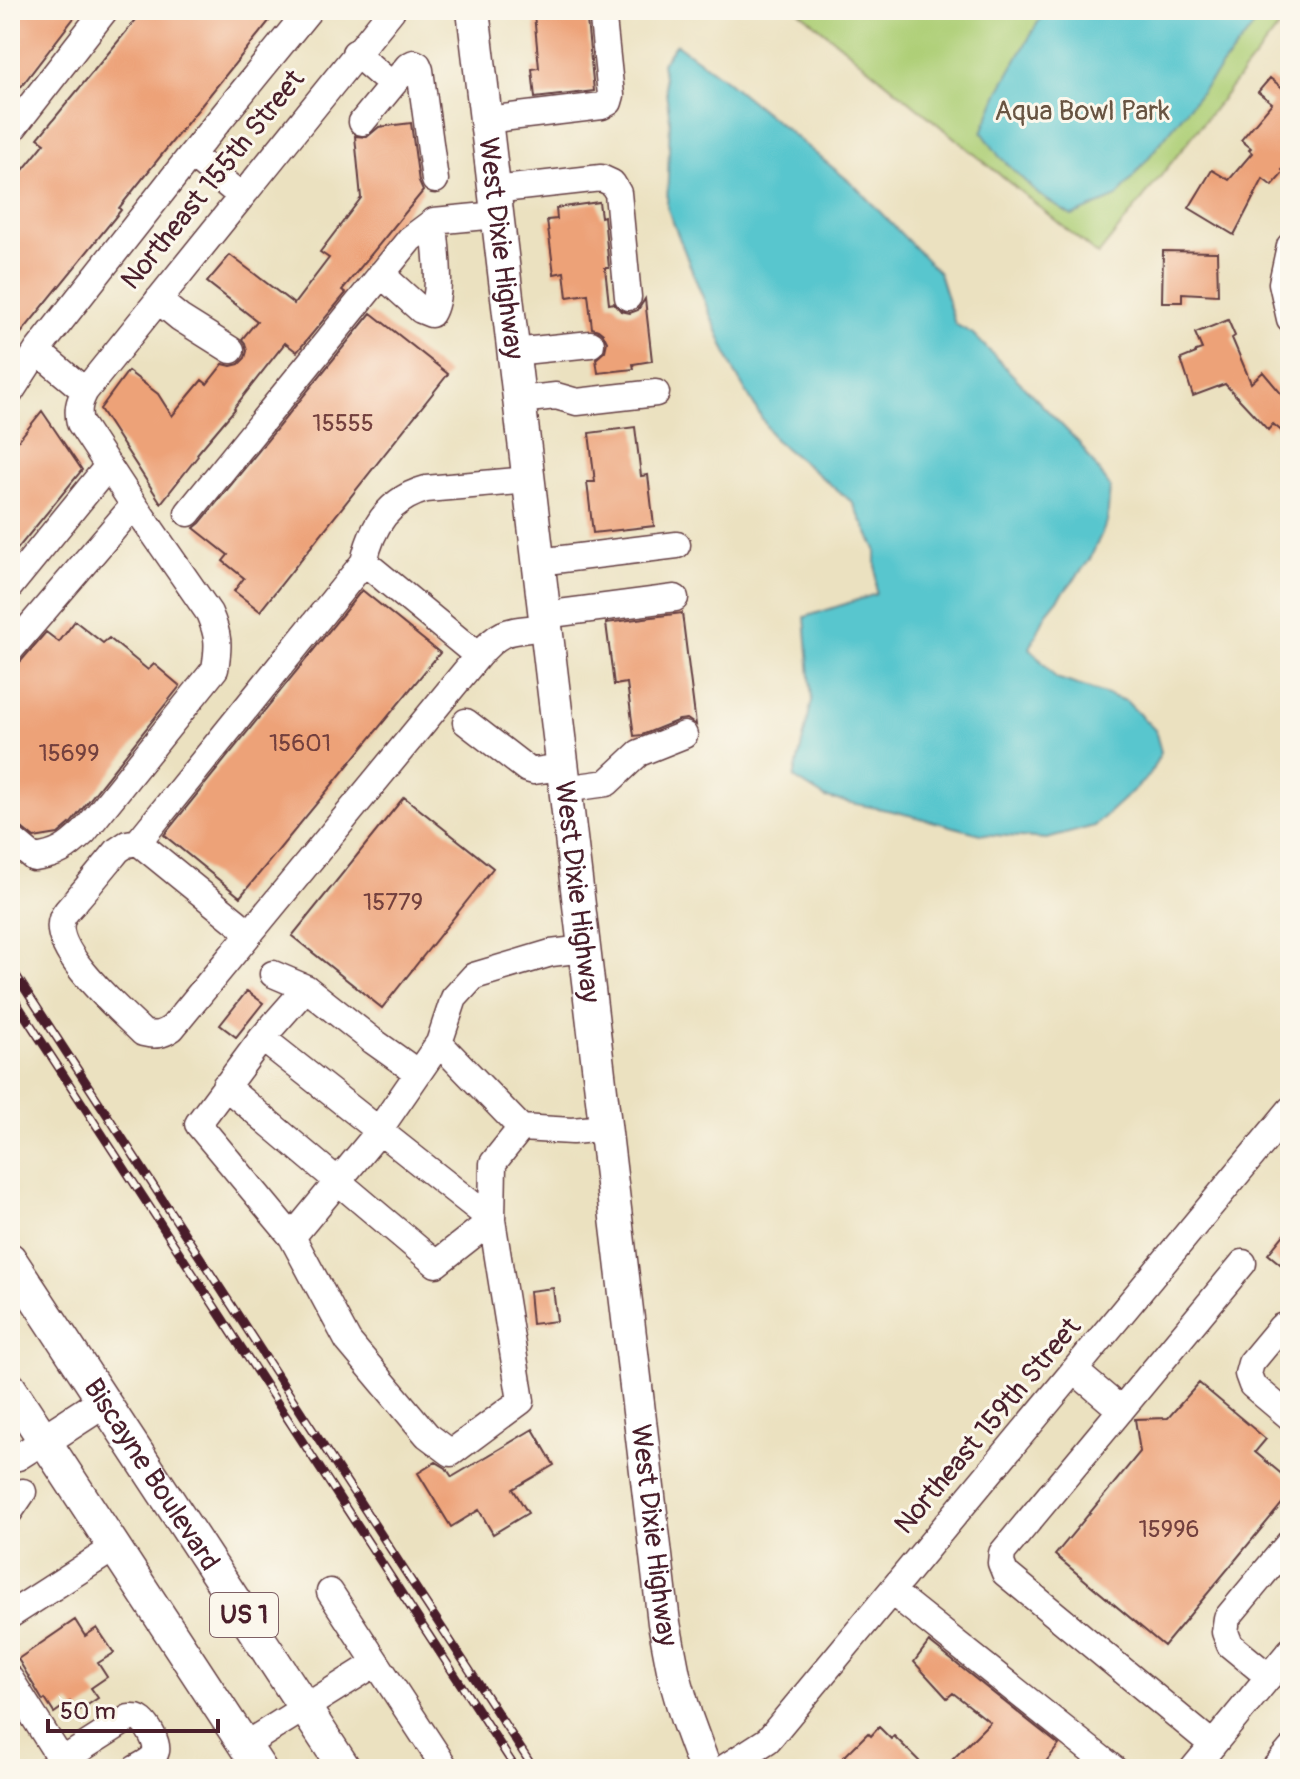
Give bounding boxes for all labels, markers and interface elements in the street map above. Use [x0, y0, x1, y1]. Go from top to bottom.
street label: Northeast 155th Street [114, 62, 313, 297]
park label: Aqua Bowl Park [994, 94, 1170, 129]
street label: West Dixie Highway [471, 135, 532, 361]
house number: 15555 [312, 409, 374, 438]
house number: 15601 [269, 729, 331, 758]
house number: 15699 [38, 739, 100, 768]
street label: West Dixie Highway [547, 779, 608, 1005]
house number: 15779 [363, 888, 423, 917]
street label: Northeast 159th Street [887, 1310, 1089, 1541]
street label: Biscayne Boulevard [76, 1372, 227, 1577]
street label: West Dixie Highway [623, 1422, 686, 1649]
house number: 15996 [1138, 1515, 1200, 1544]
road number: US 1 [210, 1593, 278, 1637]
scale bar [48, 1683, 218, 1733]
text: 50 m [60, 1697, 116, 1726]

